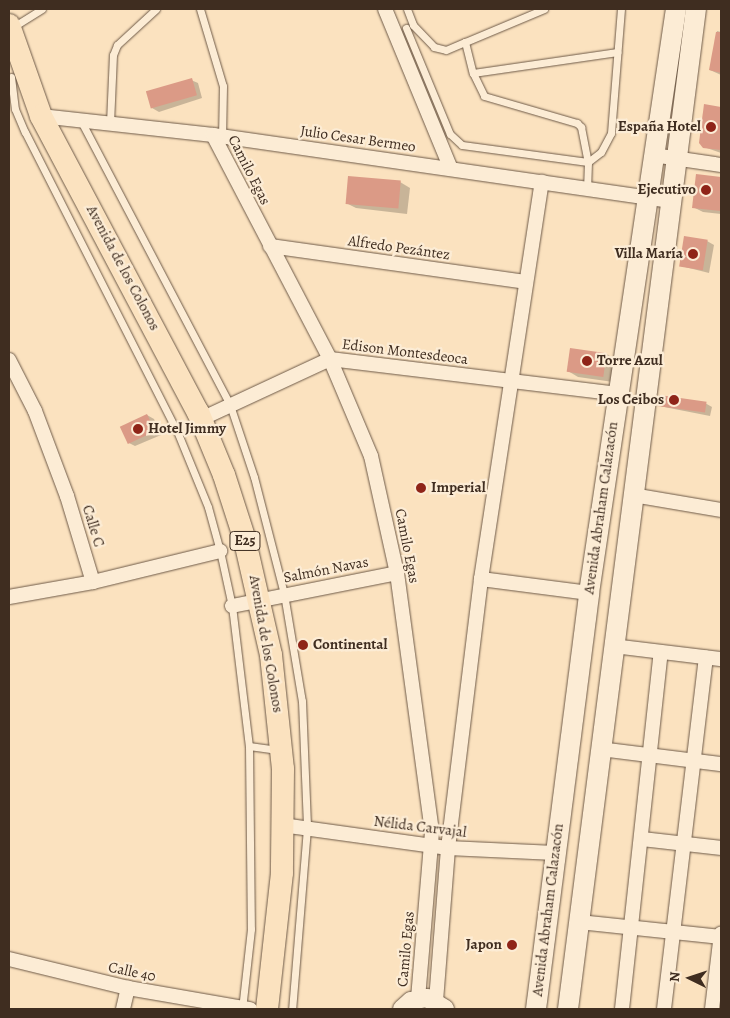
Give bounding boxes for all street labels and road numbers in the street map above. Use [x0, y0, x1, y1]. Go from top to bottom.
street label: Julio Cesar Bermeo [299, 122, 417, 156]
street label: Camilo Egas [224, 132, 274, 208]
street label: Avenida de los Colonos [82, 202, 164, 334]
street label: Alfredo Pezántez [347, 232, 451, 264]
street label: Edison Montesdeoca [341, 335, 469, 369]
street label: Avenida Abraham Calazacón [580, 421, 622, 595]
street label: Calle C [78, 503, 108, 549]
street label: Camilo Egas [391, 507, 423, 585]
road number: E25 [229, 530, 261, 552]
street label: Salmón Navas [282, 553, 370, 587]
street label: Avenida de los Colonos [245, 574, 287, 714]
street label: Nélida Carvajal [373, 812, 467, 842]
street label: Avenida Abraham Calazacón [528, 823, 568, 997]
street label: Camilo Egas [394, 910, 418, 988]
street label: Calle 40 [107, 958, 157, 986]

